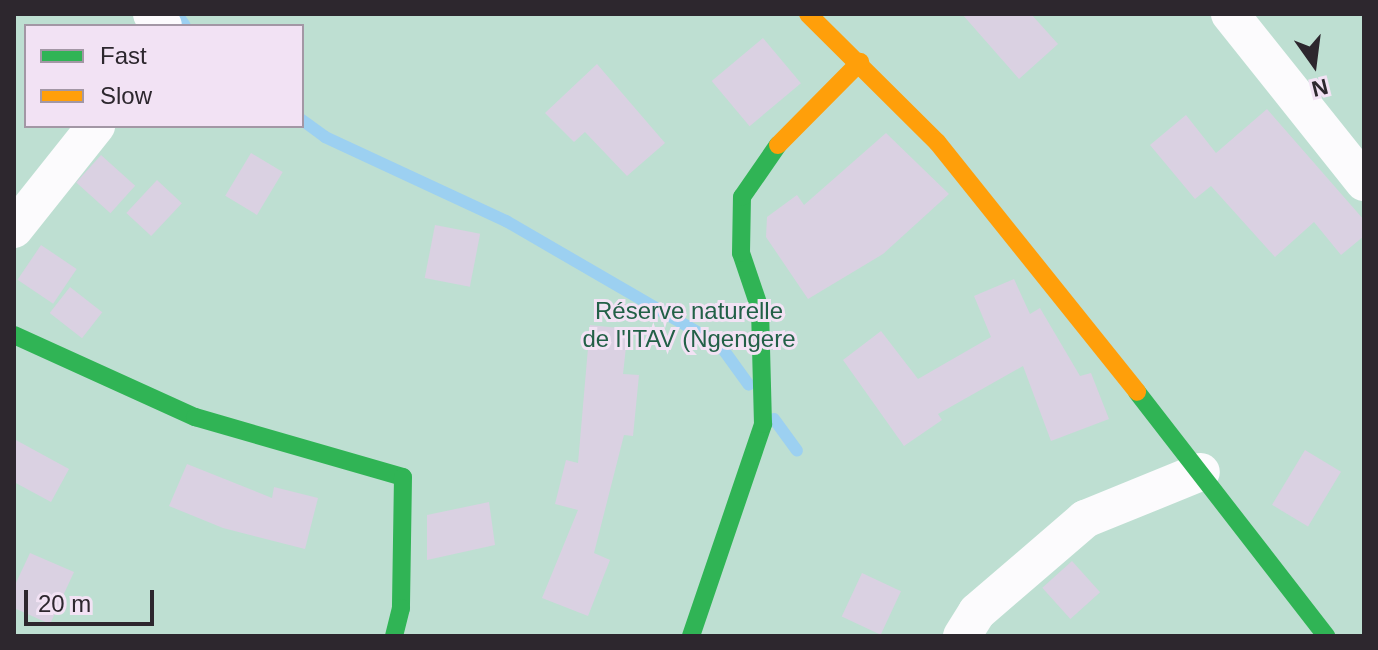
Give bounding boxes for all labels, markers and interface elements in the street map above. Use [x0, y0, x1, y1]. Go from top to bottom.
legend [24, 24, 304, 128]
north arrow [1274, 24, 1354, 104]
text: Fast [100, 42, 147, 69]
text: N [1309, 74, 1331, 102]
text: Slow [100, 82, 152, 109]
park label: Réserve naturelle de l'ITAV (Ngengere [582, 297, 796, 353]
scale bar [28, 574, 158, 624]
text: 20 m [38, 590, 91, 617]

